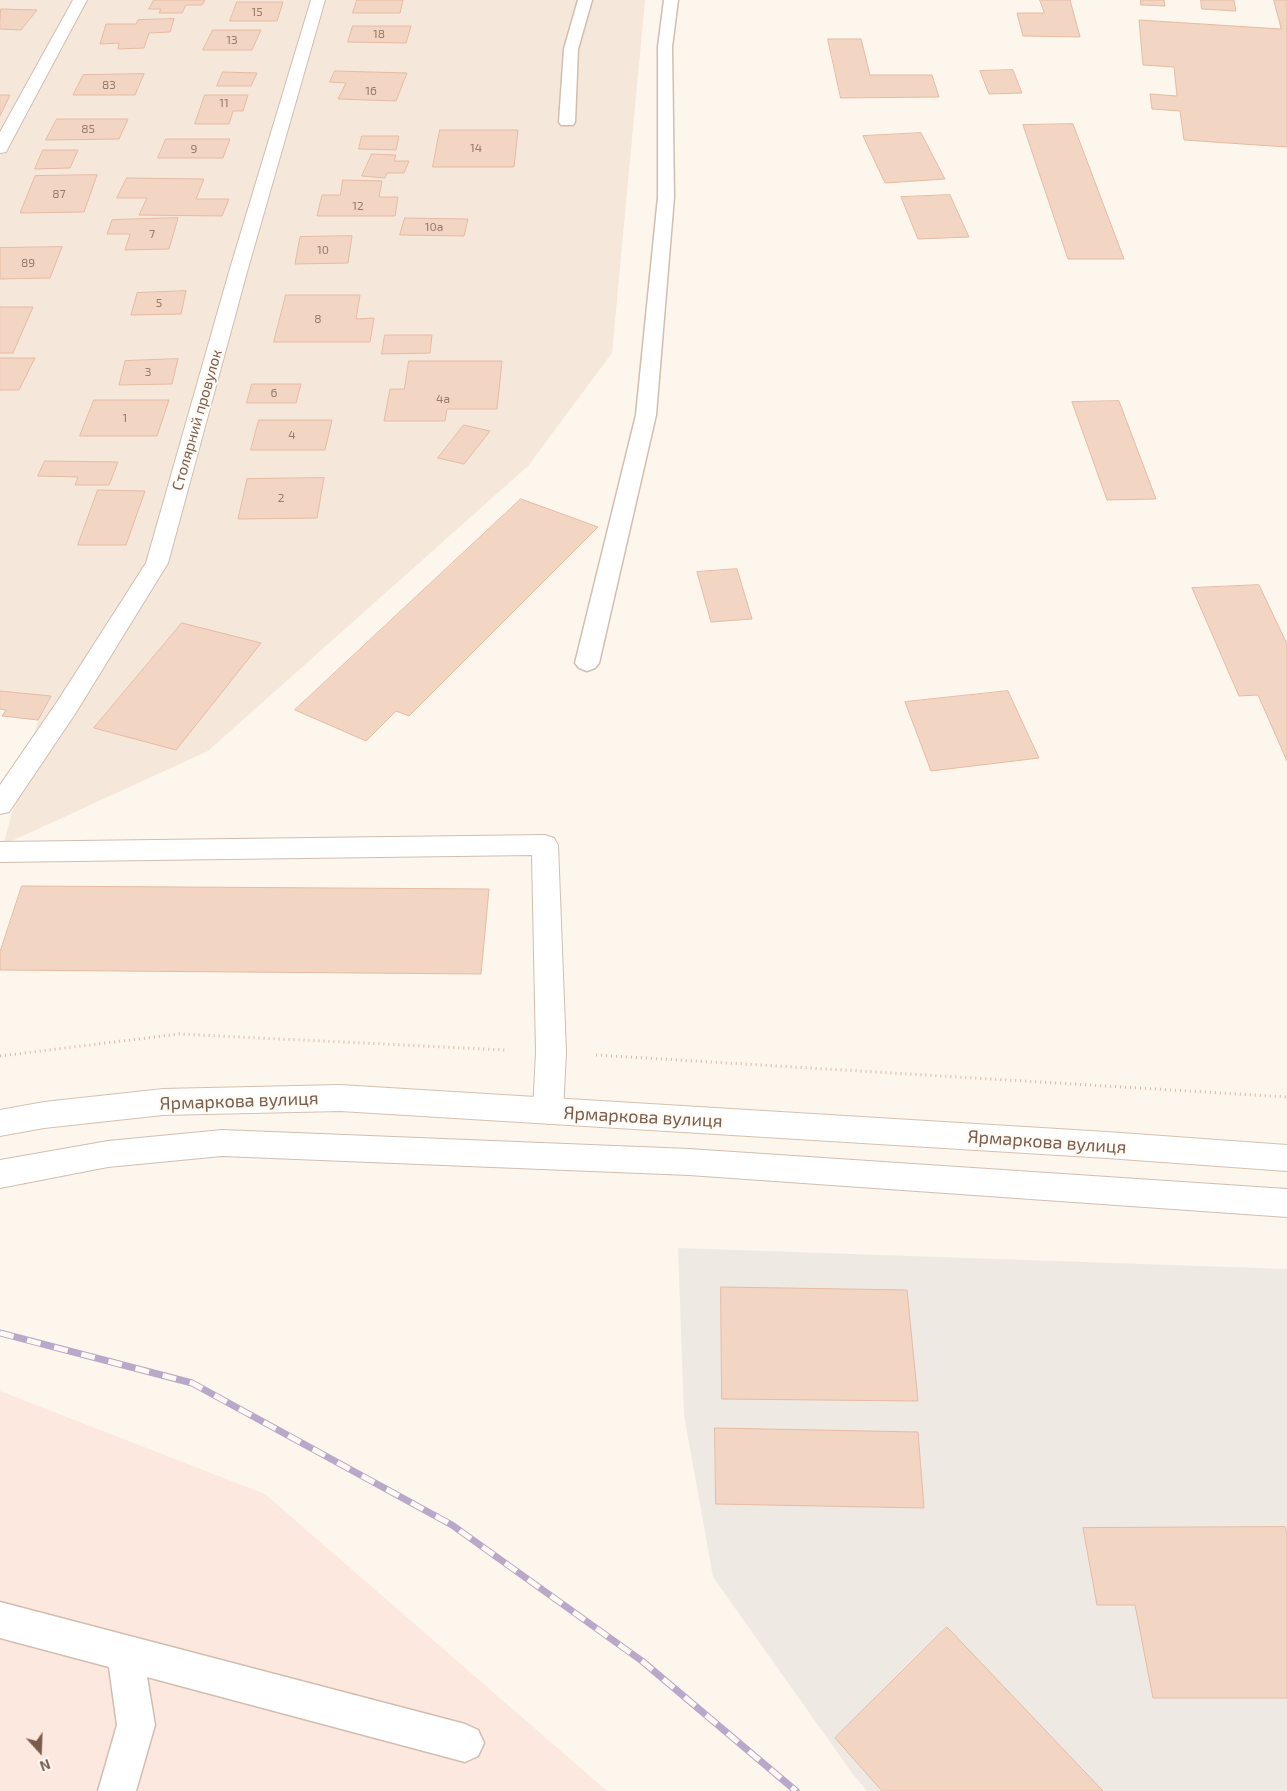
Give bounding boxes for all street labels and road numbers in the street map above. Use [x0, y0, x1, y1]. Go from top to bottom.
street label: Столярний провулок [168, 347, 226, 493]
street label: Ярмаркова вулиця [159, 1087, 319, 1115]
street label: Ярмаркова вулиця [563, 1102, 723, 1132]
street label: Ярмаркова вулиця [967, 1126, 1127, 1158]

